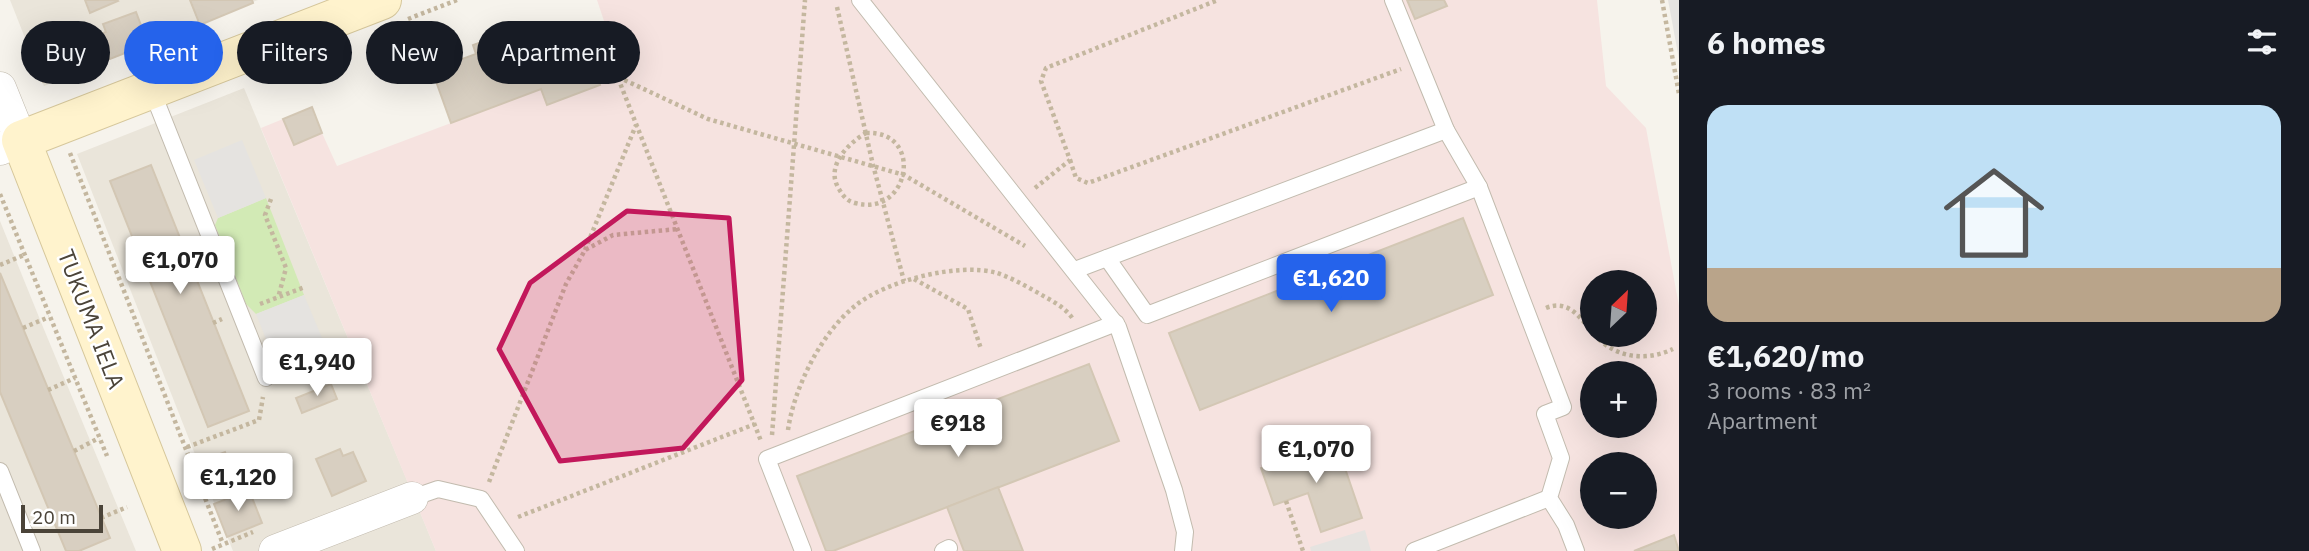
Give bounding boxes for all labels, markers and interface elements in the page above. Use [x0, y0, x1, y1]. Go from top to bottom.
chip: Buy [21, 21, 110, 84]
chip: Rent [124, 21, 223, 84]
chip: Filters [237, 21, 352, 84]
chip: New [366, 21, 463, 84]
chip: Apartment [477, 21, 640, 84]
text: 6 homes [1707, 23, 1826, 62]
icon: filters [2243, 23, 2281, 61]
icon: home [1931, 150, 2057, 276]
pin: €1,070 [123, 236, 237, 296]
text: €1,070 [142, 244, 218, 274]
street label: TUKUMA IELA [52, 245, 132, 393]
pin: €1,620 [1274, 254, 1388, 314]
text: €1,620 [1293, 262, 1369, 292]
north arrow [1580, 270, 1657, 346]
map controls [1580, 270, 1657, 529]
text: €1,620/mo [1707, 336, 1864, 375]
pin: €1,940 [260, 338, 374, 398]
text: €1,940 [279, 346, 355, 376]
button: + [1580, 361, 1657, 438]
text: 3 rooms · 83 m² [1707, 375, 1871, 405]
pin: €918 [917, 400, 999, 459]
text: Apartment [1707, 405, 1818, 435]
text: €918 [930, 407, 986, 437]
pin: €1,070 [1259, 426, 1373, 485]
text: €1,070 [1278, 433, 1354, 463]
button: − [1580, 452, 1657, 529]
pin: €1,120 [181, 454, 295, 513]
text: €1,120 [200, 461, 276, 491]
scale bar [21, 502, 103, 534]
text: 20 m [32, 505, 76, 529]

